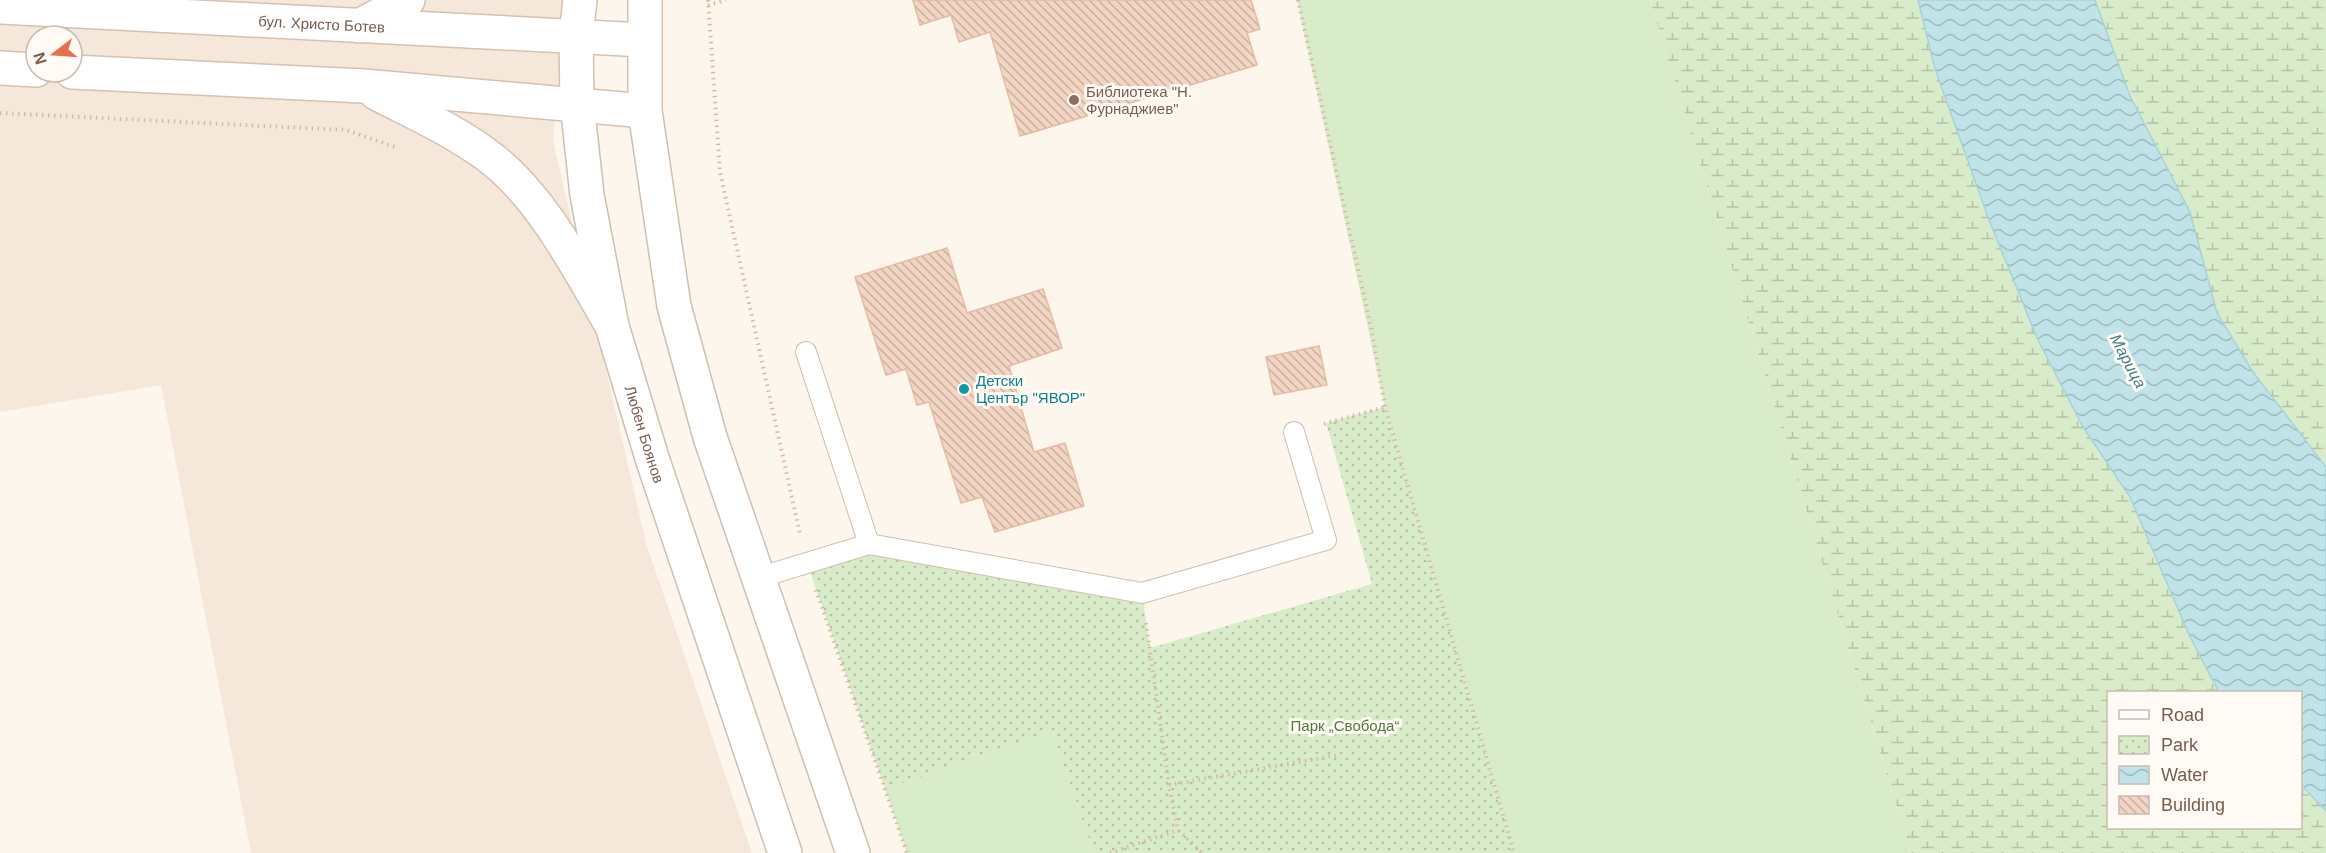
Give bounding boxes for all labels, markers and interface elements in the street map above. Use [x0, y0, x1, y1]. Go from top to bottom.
street label: бул. Христо Ботев [258, 12, 385, 35]
north arrow [24, 24, 84, 84]
text: N [30, 50, 50, 66]
place label: Библиотека "Н. Фурнаджиев" [1086, 83, 1192, 117]
marker: Библиотека "Н. Фурнаджиев" [1067, 93, 1081, 107]
water label: Марица [2107, 331, 2149, 391]
place label: Детски Център "ЯВОР" [976, 372, 1085, 406]
marker: Детски Център "ЯВОР" [957, 382, 971, 396]
street label: Любен Боянов [622, 383, 668, 485]
legend [2107, 691, 2302, 829]
text: Road [2161, 705, 2204, 725]
park label: Парк „Свобода“ [1291, 717, 1399, 734]
text: Park [2161, 735, 2199, 755]
text: Water [2161, 765, 2208, 785]
text: Building [2161, 795, 2225, 815]

